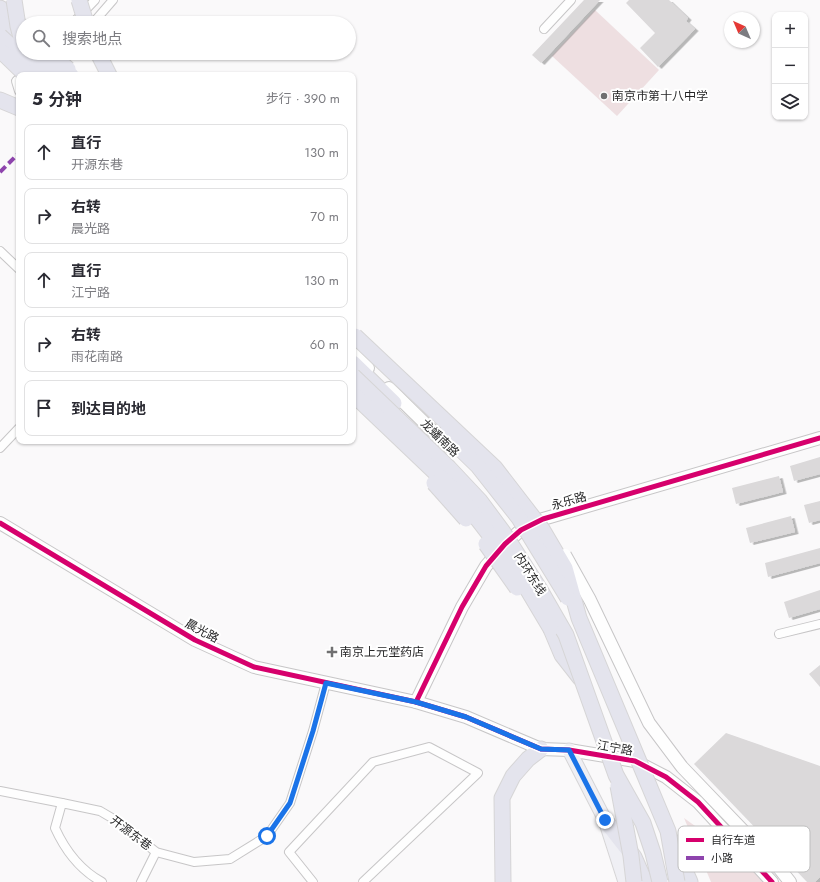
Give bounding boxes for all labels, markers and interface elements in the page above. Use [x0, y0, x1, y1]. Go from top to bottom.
north arrow [724, 12, 760, 48]
map controls [772, 12, 808, 120]
button: + [772, 12, 808, 48]
search box [16, 16, 356, 60]
icon: search [30, 27, 52, 49]
text: 搜索地点 [62, 28, 122, 50]
button: − [772, 48, 808, 84]
button: layers [772, 84, 808, 120]
text: 5 分钟 [32, 87, 82, 111]
place label: 南京市第十八中学 [612, 87, 708, 105]
text: 步行 · 390 m [266, 89, 340, 108]
marker: 南京市第十八中学 [599, 91, 609, 101]
text: 直行 [71, 132, 101, 154]
icon: ahead [33, 141, 55, 163]
text: 130 m [304, 143, 339, 162]
text: 开源东巷 [71, 155, 123, 174]
text: 右转 [71, 196, 101, 218]
icon: right [33, 205, 55, 227]
text: 70 m [310, 207, 339, 226]
text: 晨光路 [71, 219, 110, 238]
text: 直行 [71, 260, 101, 282]
icon: ahead [33, 269, 55, 291]
text: 130 m [304, 271, 339, 290]
text: 江宁路 [71, 283, 110, 302]
text: 右转 [71, 324, 101, 346]
icon: right [33, 333, 55, 355]
text: 60 m [310, 335, 339, 354]
text: 雨花南路 [71, 347, 123, 366]
icon: arrive [33, 397, 55, 419]
text: 到达目的地 [71, 398, 146, 420]
street label: 龙蟠南路 [416, 415, 464, 461]
street label: 永乐路 [549, 487, 589, 515]
street label: 内环东线 [510, 549, 550, 599]
street label: 晨光路 [182, 615, 222, 647]
place label: 南京上元堂药店 [340, 643, 424, 661]
marker: 南京上元堂药店 [327, 647, 337, 657]
street label: 江宁路 [596, 736, 634, 760]
street label: 开源东巷 [106, 811, 156, 855]
route end [596, 811, 614, 829]
legend [678, 826, 810, 872]
route start [258, 827, 276, 845]
text: 自行车道 [711, 832, 755, 848]
text: 小路 [711, 850, 733, 866]

